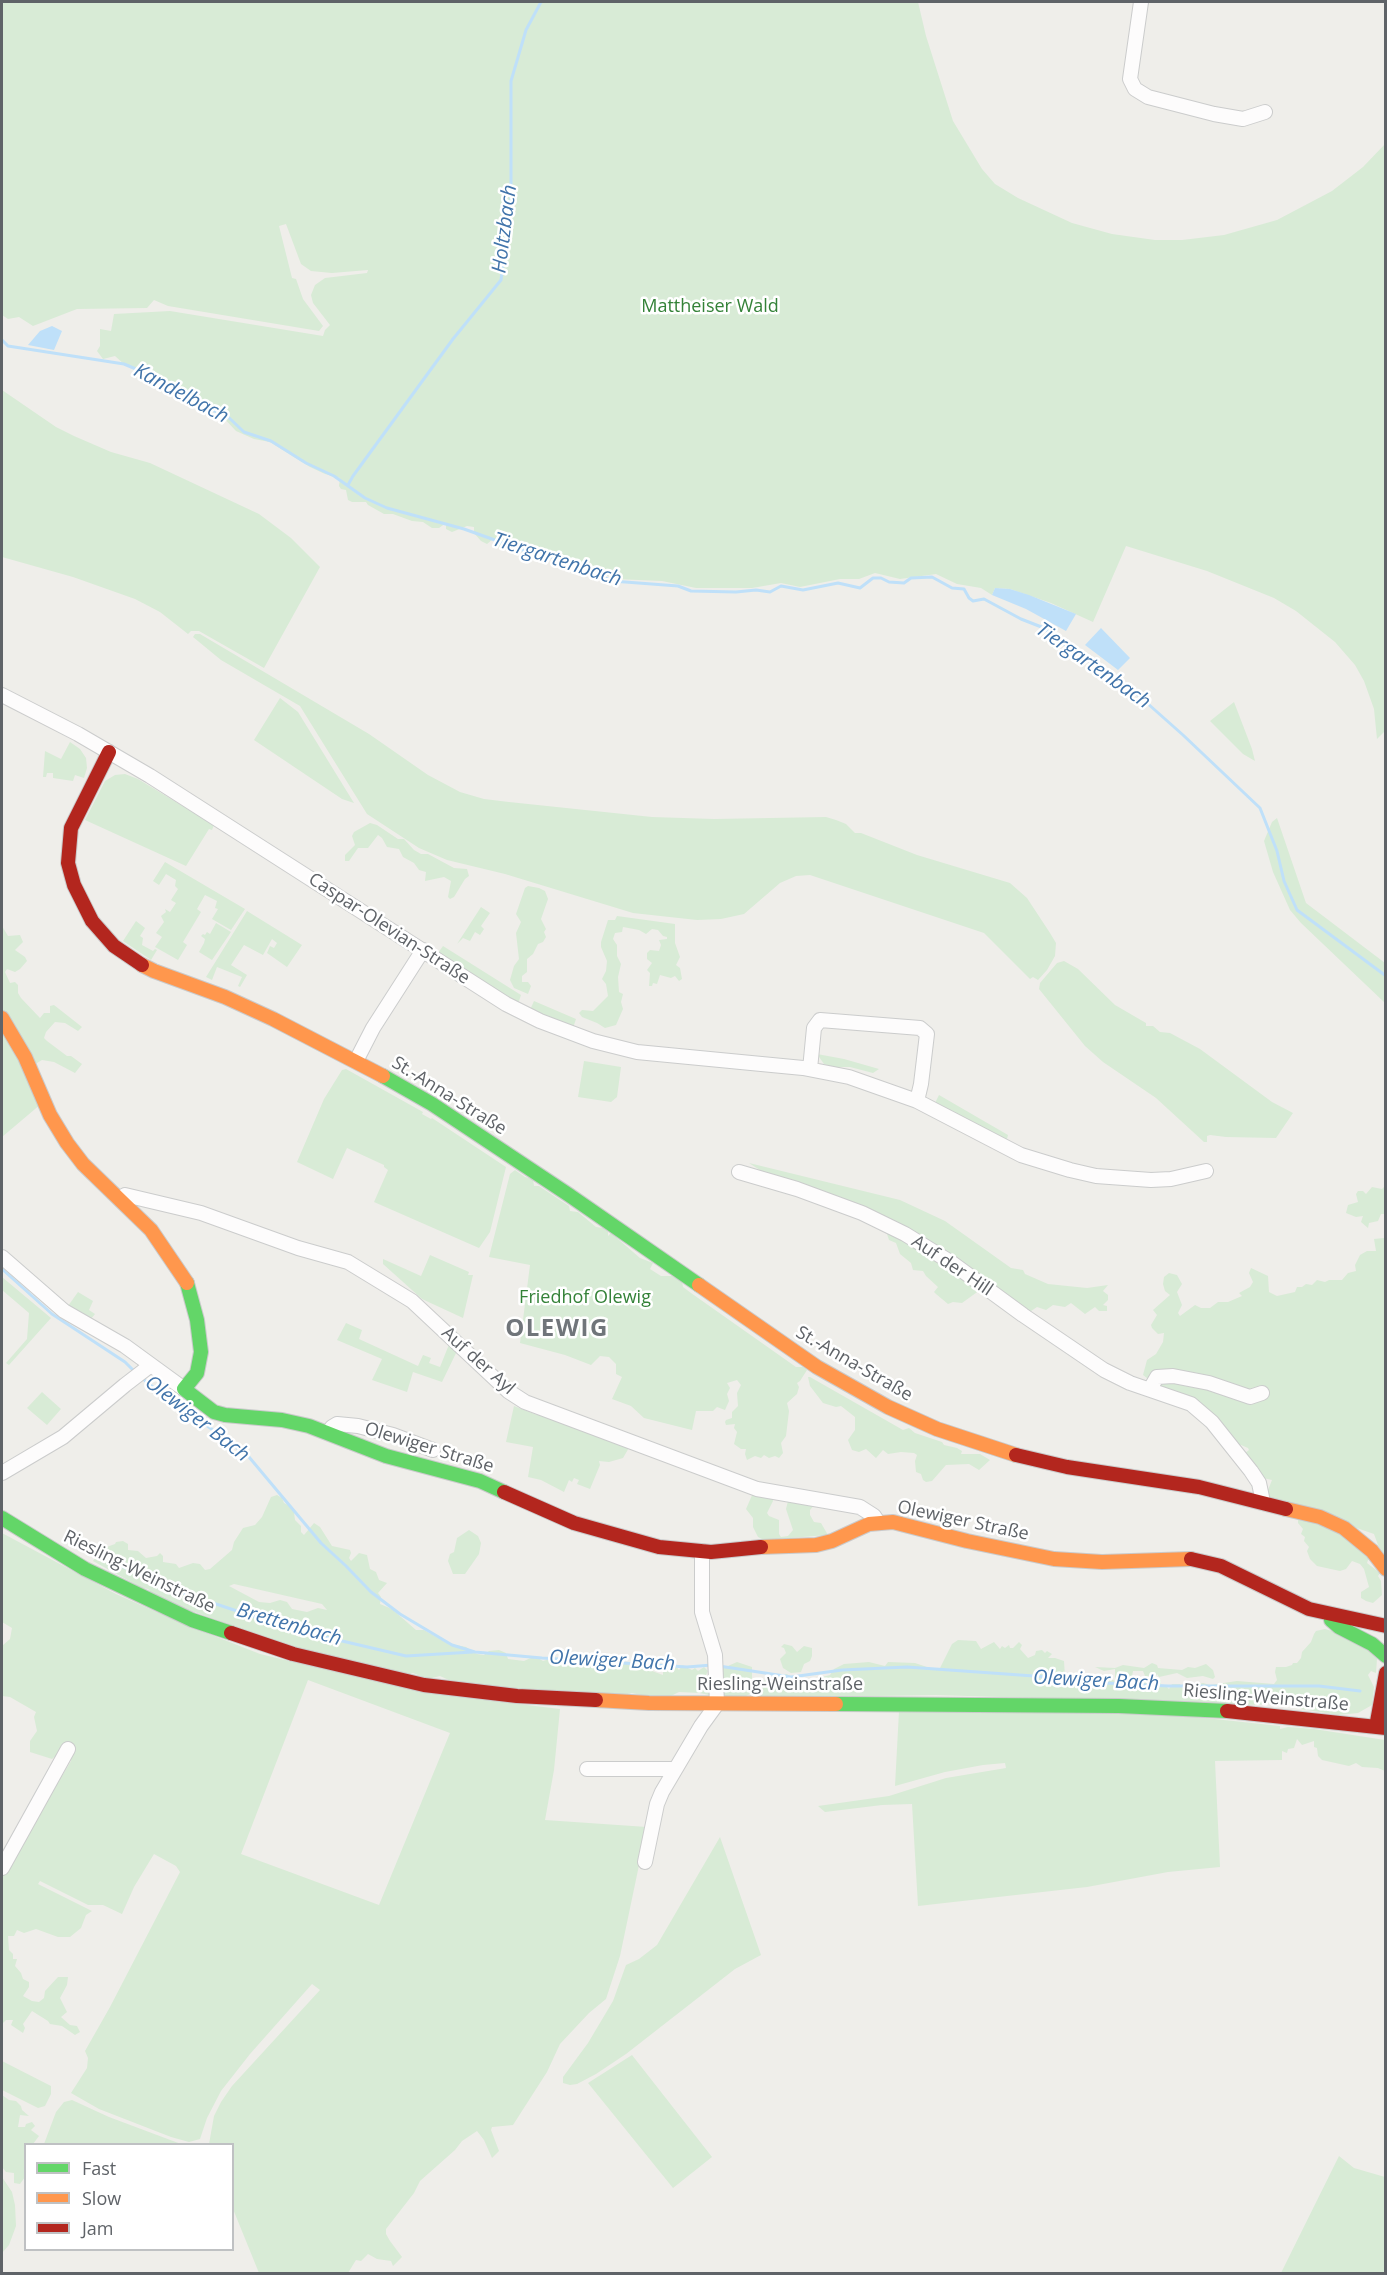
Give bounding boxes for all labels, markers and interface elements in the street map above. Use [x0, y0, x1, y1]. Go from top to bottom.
water label: Holtzbach [488, 183, 522, 275]
park label: Mattheiser Wald [641, 296, 779, 318]
water label: Kandelbach [129, 359, 233, 429]
water label: Tiergartenbach [490, 528, 624, 592]
water label: Tiergartenbach [1031, 618, 1155, 714]
street label: Caspar-Olevian-Straße [304, 869, 474, 989]
street label: St.-Anna-Straße [388, 1052, 510, 1140]
street label: Auf der Hill [907, 1231, 997, 1301]
park label: Friedhof Olewig [519, 1287, 651, 1309]
district label: OLEWIG [505, 1315, 609, 1343]
street label: Auf der Ayl [437, 1322, 519, 1400]
street label: St.-Anna-Straße [792, 1322, 916, 1406]
water label: Olewiger Bach [140, 1371, 254, 1467]
street label: Olewiger Straße [362, 1418, 496, 1478]
street label: Olewiger Straße [895, 1497, 1031, 1545]
street label: Riesling-Weinstraße [60, 1526, 218, 1618]
water label: Brettenbach [234, 1599, 344, 1651]
water label: Olewiger Bach [548, 1646, 676, 1676]
water label: Olewiger Bach [1032, 1666, 1160, 1696]
street label: Riesling-Weinstraße [697, 1674, 863, 1696]
street label: Riesling-Weinstraße [1182, 1680, 1350, 1716]
legend [24, 2143, 234, 2251]
text: Fast [82, 2156, 116, 2180]
text: Slow [82, 2186, 121, 2210]
text: Jam [82, 2216, 114, 2240]

